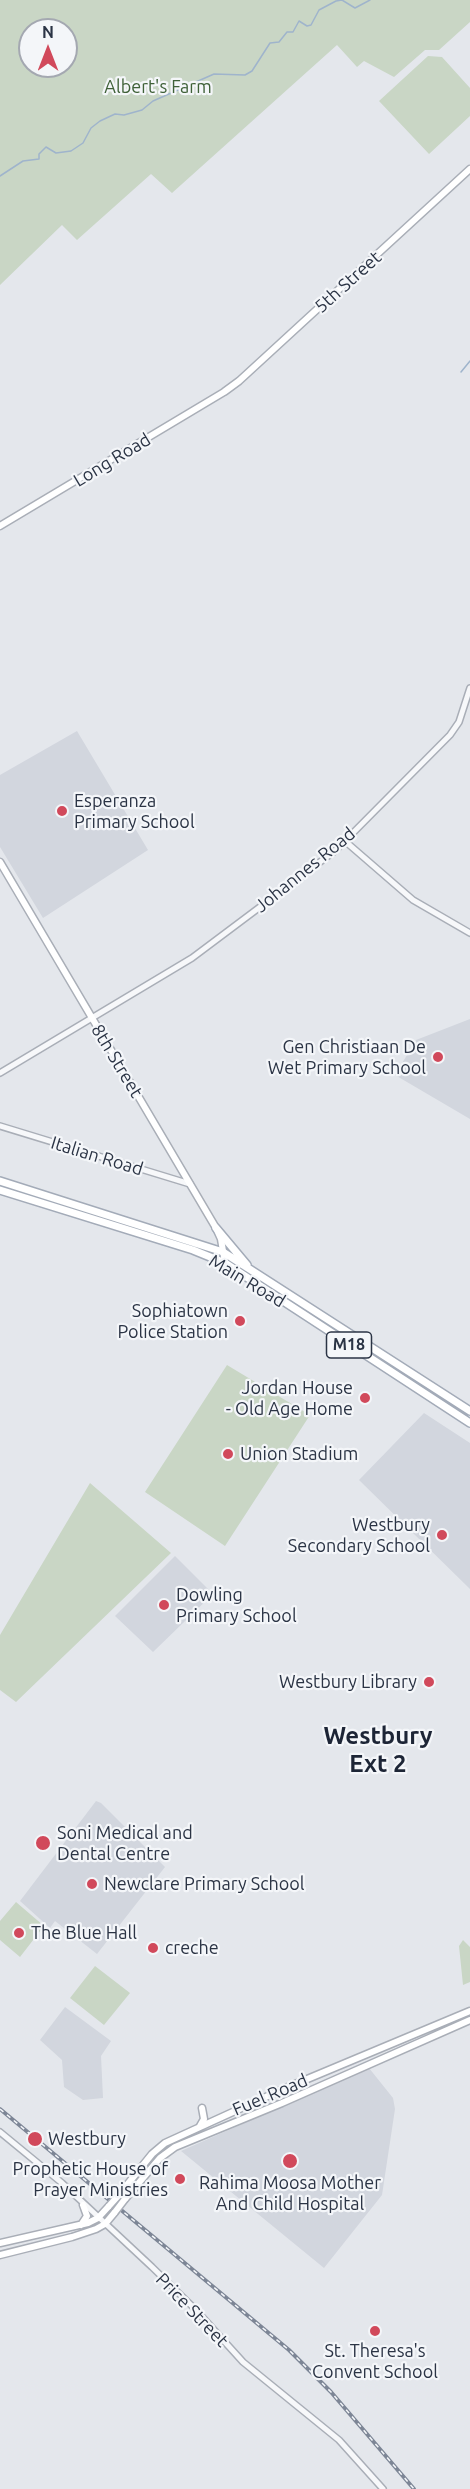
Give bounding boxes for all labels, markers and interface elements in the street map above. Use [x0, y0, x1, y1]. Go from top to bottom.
north arrow [18, 18, 78, 78]
text: N [42, 23, 54, 41]
park label: Albert's Farm [104, 76, 212, 98]
street label: 5th Street [310, 247, 386, 317]
street label: Long Road [70, 429, 154, 491]
place label: Esperanza Primary School [74, 790, 195, 832]
marker: Esperanza Primary School [55, 804, 69, 818]
street label: Johannes Road [250, 823, 360, 917]
street label: 8th Street [87, 1020, 147, 1102]
place label: Gen Christiaan De Wet Primary School [268, 1036, 426, 1078]
marker: Gen Christiaan De Wet Primary School [431, 1050, 445, 1064]
street label: Italian Road [48, 1132, 146, 1180]
street label: Main Road [205, 1250, 289, 1312]
place label: Sophiatown Police Station [117, 1300, 228, 1342]
marker: Sophiatown Police Station [233, 1314, 247, 1328]
road number: M18 [326, 1332, 372, 1358]
place label: Jordan House - Old Age Home [226, 1377, 353, 1420]
marker: Jordan House - Old Age Home [358, 1391, 372, 1405]
place label: Union Stadium [240, 1443, 358, 1465]
marker: Union Stadium [221, 1447, 235, 1461]
place label: Westbury Secondary School [288, 1514, 430, 1556]
marker: Westbury Secondary School [435, 1528, 449, 1542]
place label: Dowling Primary School [176, 1584, 297, 1626]
marker: Dowling Primary School [157, 1598, 171, 1612]
place label: Westbury Library [279, 1671, 417, 1693]
marker: Westbury Library [422, 1675, 436, 1689]
district label: Westbury Ext 2 [323, 1722, 433, 1778]
place label: Soni Medical and Dental Centre [57, 1822, 193, 1864]
marker: Soni Medical and Dental Centre [34, 1834, 52, 1852]
place label: Newclare Primary School [104, 1873, 305, 1895]
marker: Newclare Primary School [85, 1877, 99, 1891]
place label: The Blue Hall [31, 1922, 137, 1944]
marker: The Blue Hall [12, 1926, 26, 1940]
place label: creche [165, 1937, 219, 1959]
marker: creche [146, 1941, 160, 1955]
street label: Fuel Road [229, 2069, 311, 2121]
place label: Westbury [48, 2128, 126, 2150]
marker: Westbury [26, 2130, 44, 2148]
marker: Rahima Moosa Mother And Child Hospital [281, 2152, 299, 2170]
place label: Prophetic House of Prayer Ministries [13, 2158, 168, 2200]
marker: Prophetic House of Prayer Ministries [173, 2172, 187, 2186]
place label: Rahima Moosa Mother And Child Hospital [199, 2172, 381, 2214]
street label: Price Street [151, 2268, 233, 2352]
marker: St. Theresa's Convent School [368, 2324, 382, 2338]
place label: St. Theresa's Convent School [312, 2340, 438, 2382]

